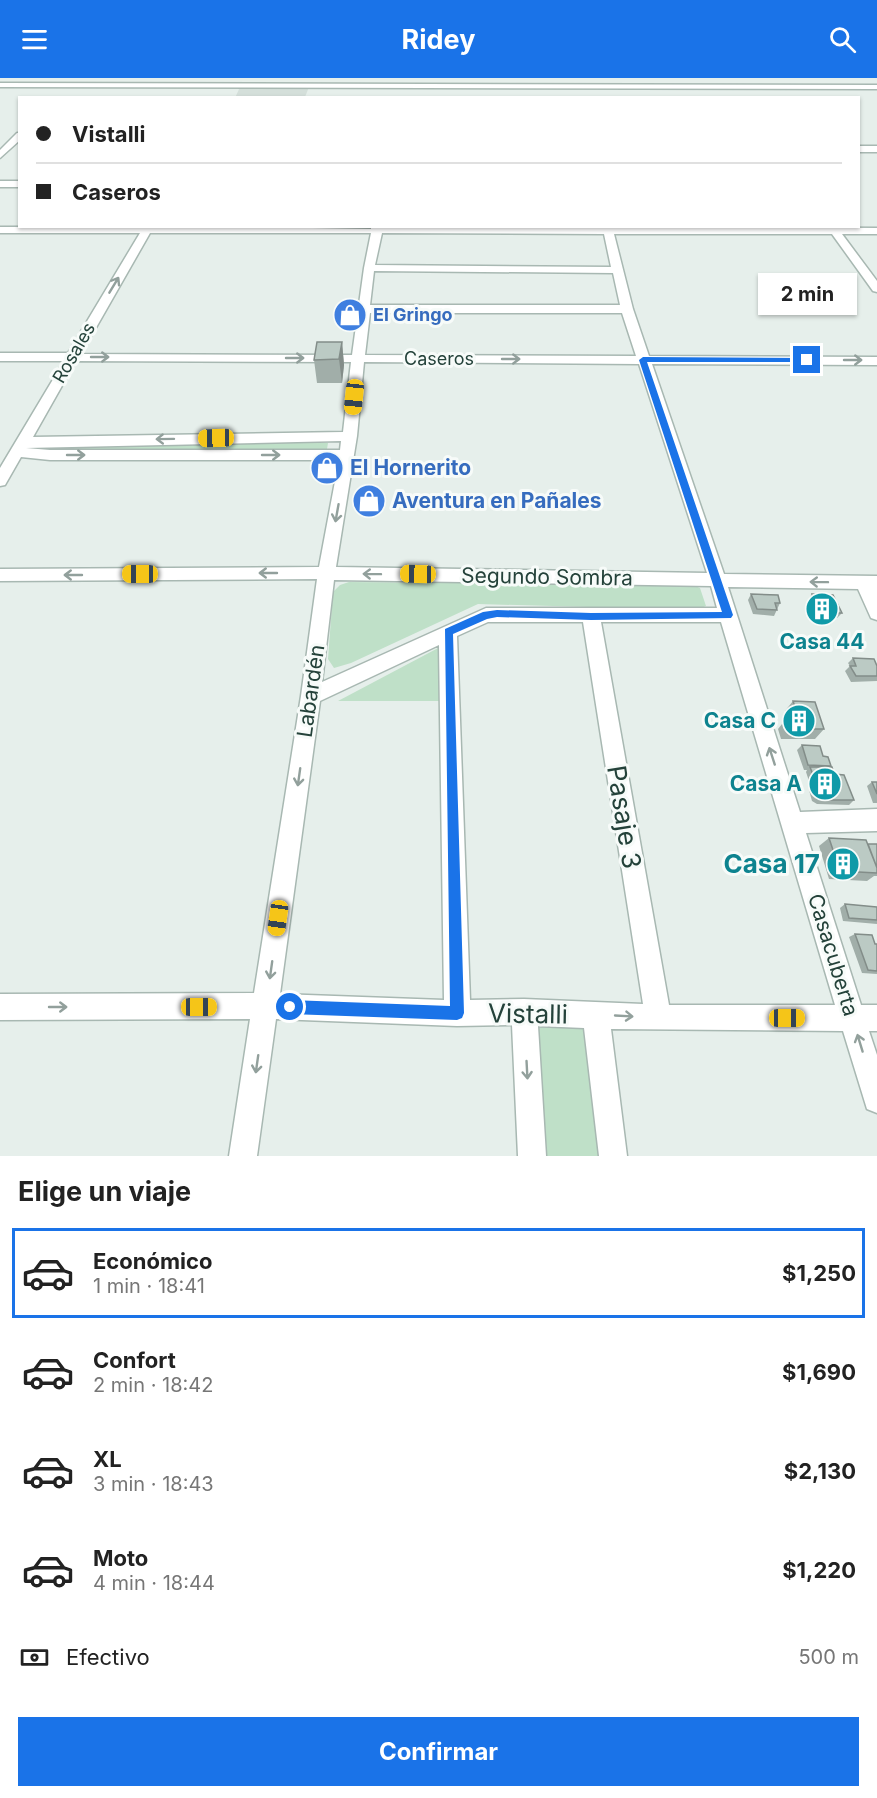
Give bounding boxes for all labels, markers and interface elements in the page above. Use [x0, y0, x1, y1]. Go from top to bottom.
icon: menu [18, 23, 51, 56]
text: Ridey [402, 23, 475, 56]
icon: search [826, 23, 859, 56]
text: Vistalli [72, 121, 146, 147]
text: Caseros [72, 179, 161, 205]
callout: 2 min [758, 273, 856, 315]
one-way arrow [108, 277, 120, 294]
text: 2 min [781, 282, 834, 306]
shop icon: El Gringo [332, 297, 368, 333]
place label: El Gringo [373, 304, 453, 325]
street label: Rosales [48, 319, 99, 387]
route end [793, 346, 820, 373]
street label: Caseros [404, 348, 474, 369]
one-way arrow [90, 351, 110, 363]
one-way arrow [285, 352, 305, 364]
one-way arrow [501, 353, 521, 365]
one-way arrow [843, 354, 863, 366]
car [343, 378, 365, 416]
car [198, 429, 234, 447]
one-way arrow [156, 433, 176, 444]
one-way arrow [65, 449, 85, 461]
one-way arrow [260, 449, 280, 461]
shop icon: El Hornerito [309, 450, 345, 486]
place label: El Hornerito [350, 455, 471, 480]
shop icon: Aventura en Pañales [351, 483, 387, 519]
place label: Aventura en Pañales [392, 488, 602, 513]
one-way arrow [331, 502, 342, 522]
street label: Segundo Sombra [461, 563, 633, 590]
car [122, 565, 158, 583]
car [400, 565, 436, 583]
one-way arrow [258, 567, 278, 579]
one-way arrow [362, 568, 382, 579]
one-way arrow [63, 569, 83, 580]
one-way arrow [809, 576, 829, 587]
building icon: Casa 44 [804, 591, 840, 627]
place label: Casa 44 [779, 629, 865, 654]
street label: Labardén [292, 643, 329, 739]
building icon: Casa C [781, 703, 817, 739]
place label: Casa C [704, 708, 776, 733]
one-way arrow [766, 747, 777, 766]
street label: Pasaje 3 [601, 763, 648, 871]
one-way arrow [294, 766, 305, 786]
building icon: Casa A [807, 766, 843, 802]
place label: Casa A [730, 771, 802, 796]
building icon: Casa 17 [825, 846, 861, 882]
place label: Casa 17 [724, 848, 820, 879]
street label: Casacuberta [803, 891, 864, 1019]
car [267, 899, 289, 937]
one-way arrow [265, 959, 276, 979]
route start [276, 993, 303, 1020]
street label: Vistalli [488, 997, 568, 1030]
car [181, 998, 217, 1016]
one-way arrow [48, 1001, 68, 1013]
car [769, 1009, 805, 1027]
one-way arrow [614, 1011, 634, 1022]
one-way arrow [853, 1034, 864, 1053]
one-way arrow [251, 1054, 262, 1074]
one-way arrow [522, 1060, 533, 1080]
text: Elige un viaje [18, 1175, 191, 1208]
icon: car [21, 1246, 75, 1300]
text: Económico [93, 1248, 212, 1274]
text: $1,250 [782, 1260, 856, 1286]
text: 1 min · 18:41 [93, 1274, 205, 1298]
icon: car [21, 1345, 75, 1399]
text: Confort [93, 1347, 176, 1373]
text: $1,690 [782, 1359, 856, 1385]
text: 2 min · 18:42 [93, 1373, 213, 1397]
icon: car [21, 1444, 75, 1498]
text: XL [93, 1446, 122, 1472]
text: $2,130 [784, 1458, 856, 1484]
text: 3 min · 18:43 [93, 1472, 214, 1496]
icon: car [21, 1543, 75, 1597]
text: Moto [93, 1545, 148, 1571]
text: $1,220 [782, 1557, 856, 1583]
text: 4 min · 18:44 [93, 1571, 215, 1595]
icon: cash [18, 1641, 51, 1674]
text: Efectivo [66, 1644, 150, 1670]
text: 500 m [798, 1645, 859, 1669]
button: Confirmar [18, 1717, 859, 1786]

